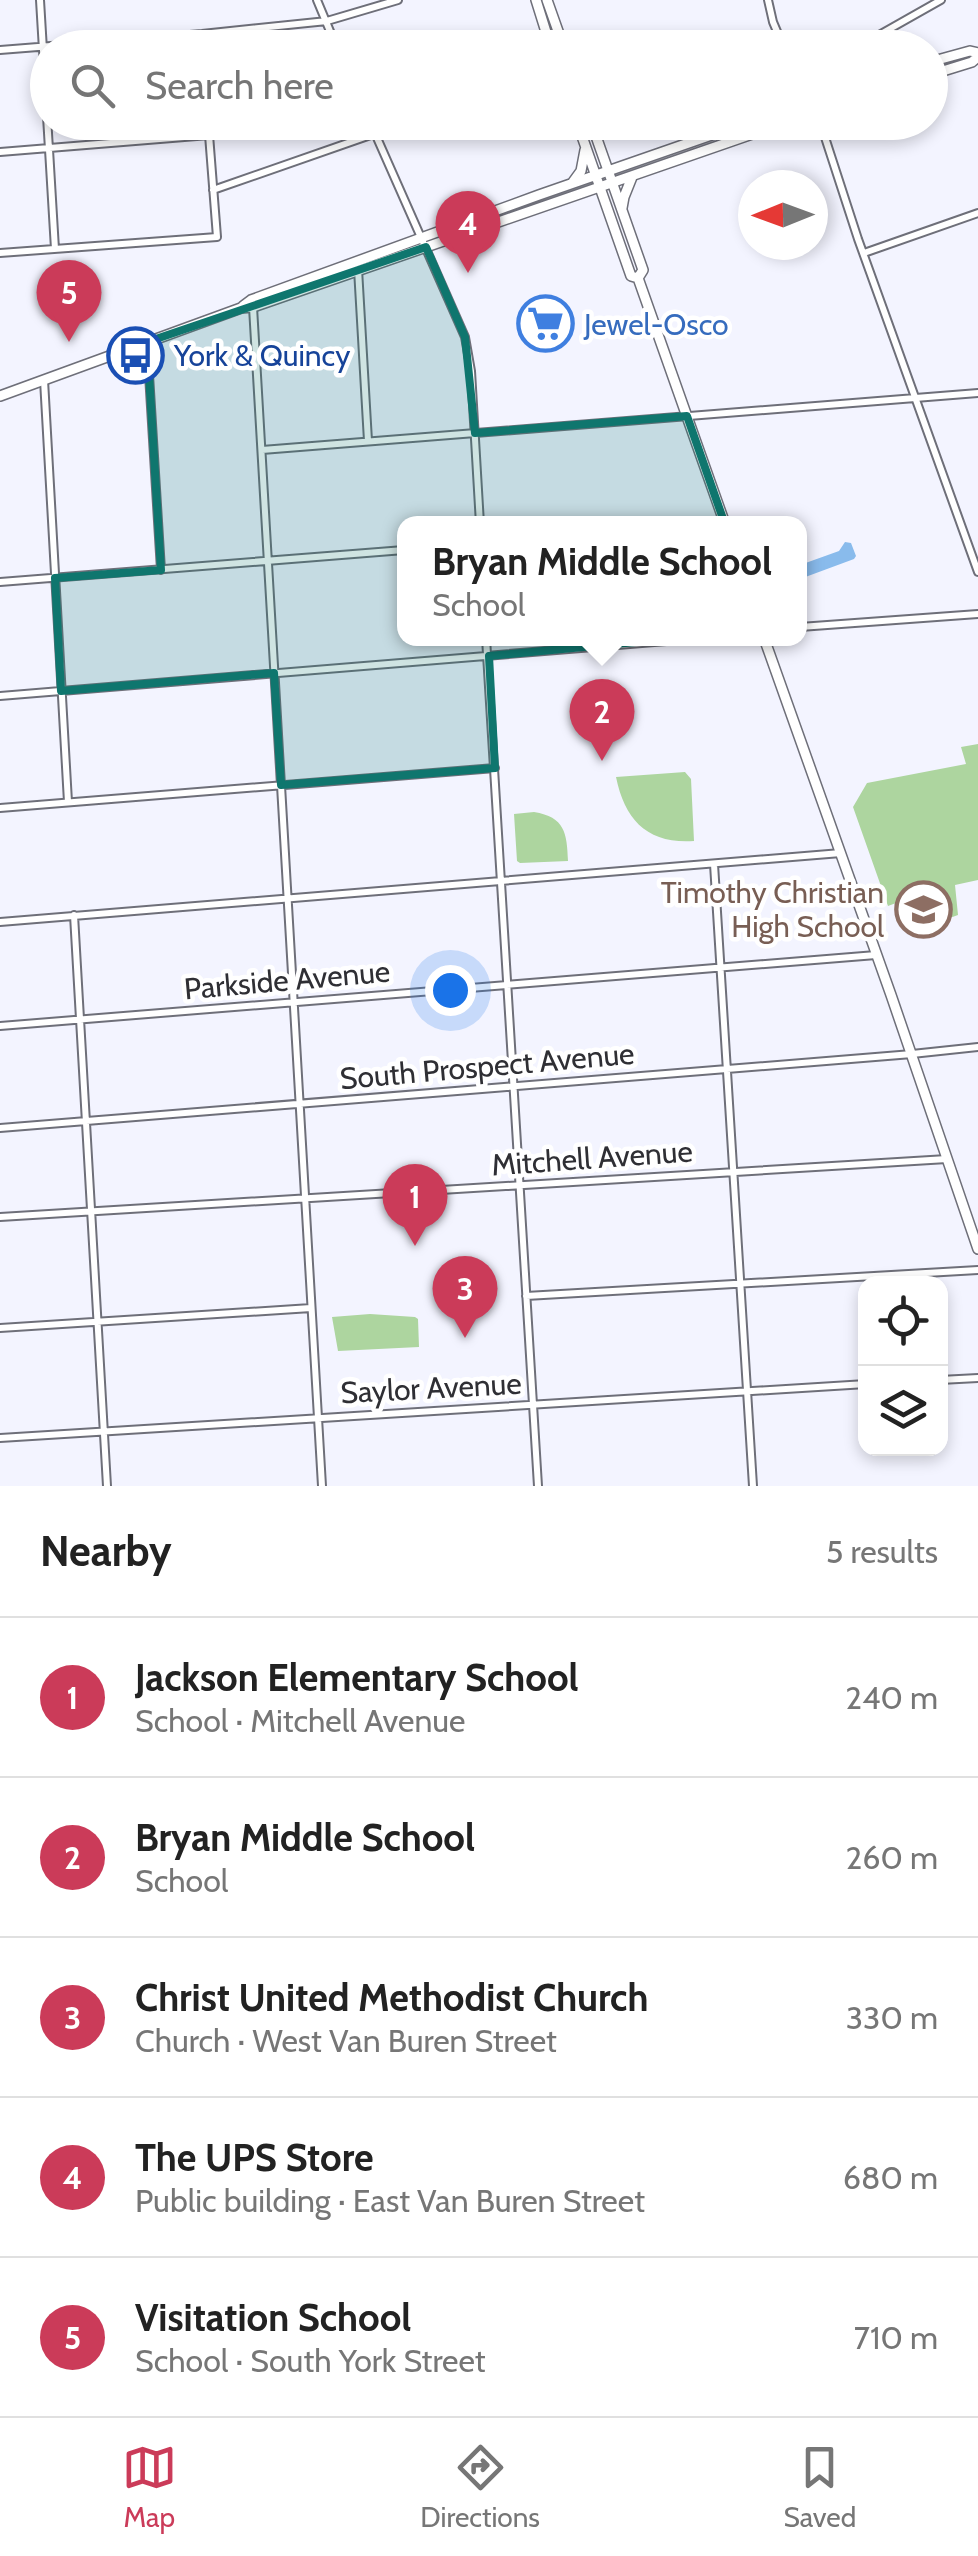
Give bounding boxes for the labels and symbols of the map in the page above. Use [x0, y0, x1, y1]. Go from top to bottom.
north arrow [738, 170, 828, 260]
pin: 4 [436, 190, 500, 273]
pin: 5 [36, 260, 102, 342]
supermarket icon: Jewel-Osco [515, 294, 575, 354]
place label: Jewel-Osco [583, 306, 729, 343]
bus stop icon: York & Quincy [105, 325, 165, 385]
place label: York & Quincy [173, 337, 350, 374]
pin: 2 [570, 678, 634, 761]
place label: Timothy Christian High School [661, 874, 884, 945]
school or university icon: Timothy Christian High School [893, 879, 953, 939]
street label: Parkside Avenue [182, 953, 392, 1007]
your location [425, 965, 476, 1016]
street label: South Prospect Avenue [338, 1035, 636, 1097]
street label: Mitchell Avenue [490, 1133, 694, 1183]
pin: 1 [382, 1164, 448, 1246]
pin: 3 [432, 1256, 498, 1338]
street label: Saylor Avenue [340, 1365, 522, 1411]

